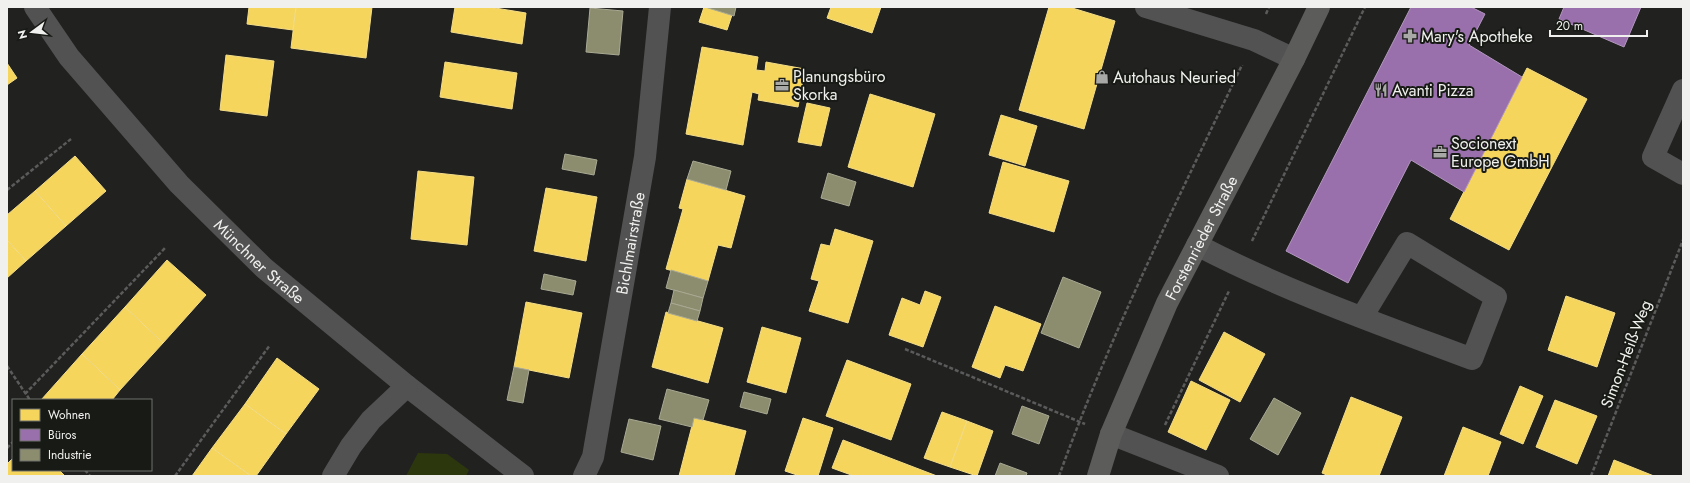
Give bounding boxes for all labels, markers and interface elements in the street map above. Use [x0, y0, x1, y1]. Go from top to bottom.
north arrow [12, 12, 52, 52]
scale bar [1550, 12, 1647, 38]
text: 20 m [1556, 17, 1583, 35]
place label: Mary's Apotheke [1421, 25, 1533, 48]
text: N [13, 28, 31, 41]
pharmacy icon: Mary's Apotheke [1402, 28, 1418, 44]
place label: Planungsbüro Skorka [793, 65, 886, 106]
place label: Autohaus Neuried [1113, 66, 1236, 89]
shop icon: Autohaus Neuried [1094, 69, 1110, 85]
office icon: Planungsbüro Skorka [774, 77, 790, 93]
place label: Avanti Pizza [1392, 79, 1474, 102]
restaurant icon: Avanti Pizza [1373, 82, 1389, 98]
place label: Socionext Europe GmbH [1451, 132, 1550, 173]
office icon: Socionext Europe GmbH [1432, 144, 1448, 160]
street label: Forstenrieder Straße [1159, 171, 1243, 304]
street label: Bichlmairstraße [610, 190, 650, 296]
street label: Münchner Straße [209, 213, 310, 309]
street label: Simon-Heiß-Weg [1595, 297, 1657, 411]
legend [12, 399, 152, 471]
text: Wohnen [48, 406, 91, 424]
text: Büros [48, 426, 76, 444]
text: Industrie [48, 446, 92, 464]

